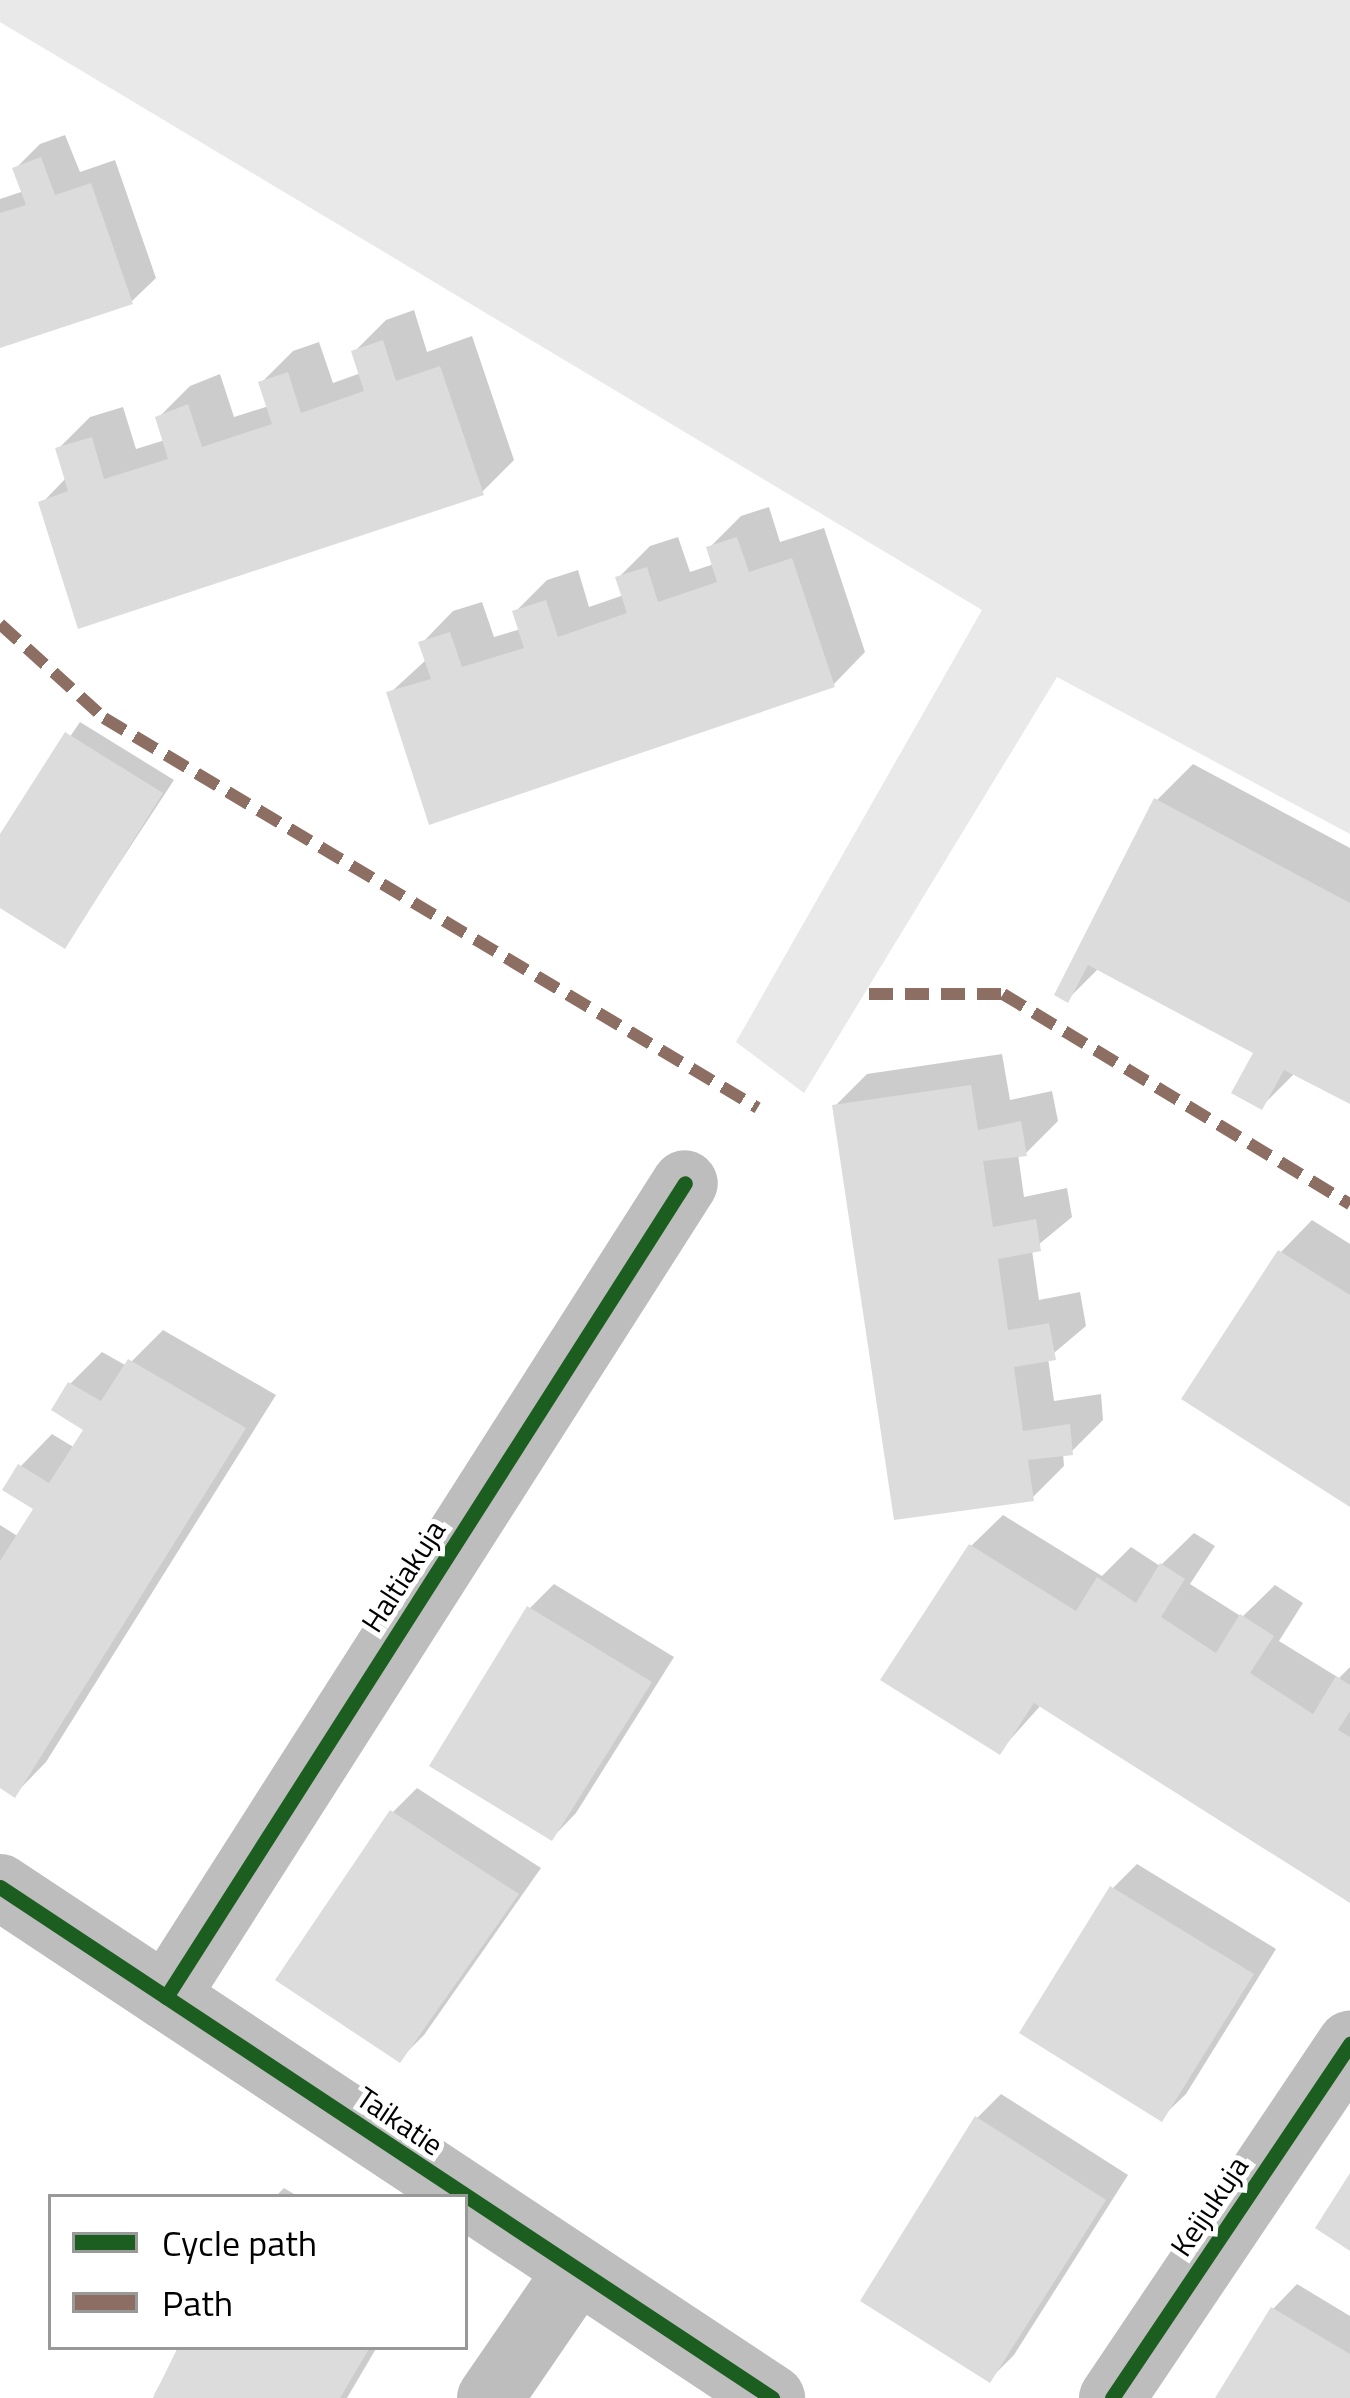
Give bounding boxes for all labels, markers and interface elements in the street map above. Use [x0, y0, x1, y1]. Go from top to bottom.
street label: Haltiakuja [354, 1513, 452, 1639]
street label: Taikatie [350, 2079, 450, 2163]
street label: Keijukuja [1163, 2149, 1255, 2263]
legend [48, 2194, 468, 2350]
text: Cycle path [162, 2215, 317, 2270]
text: Path [162, 2275, 233, 2330]

